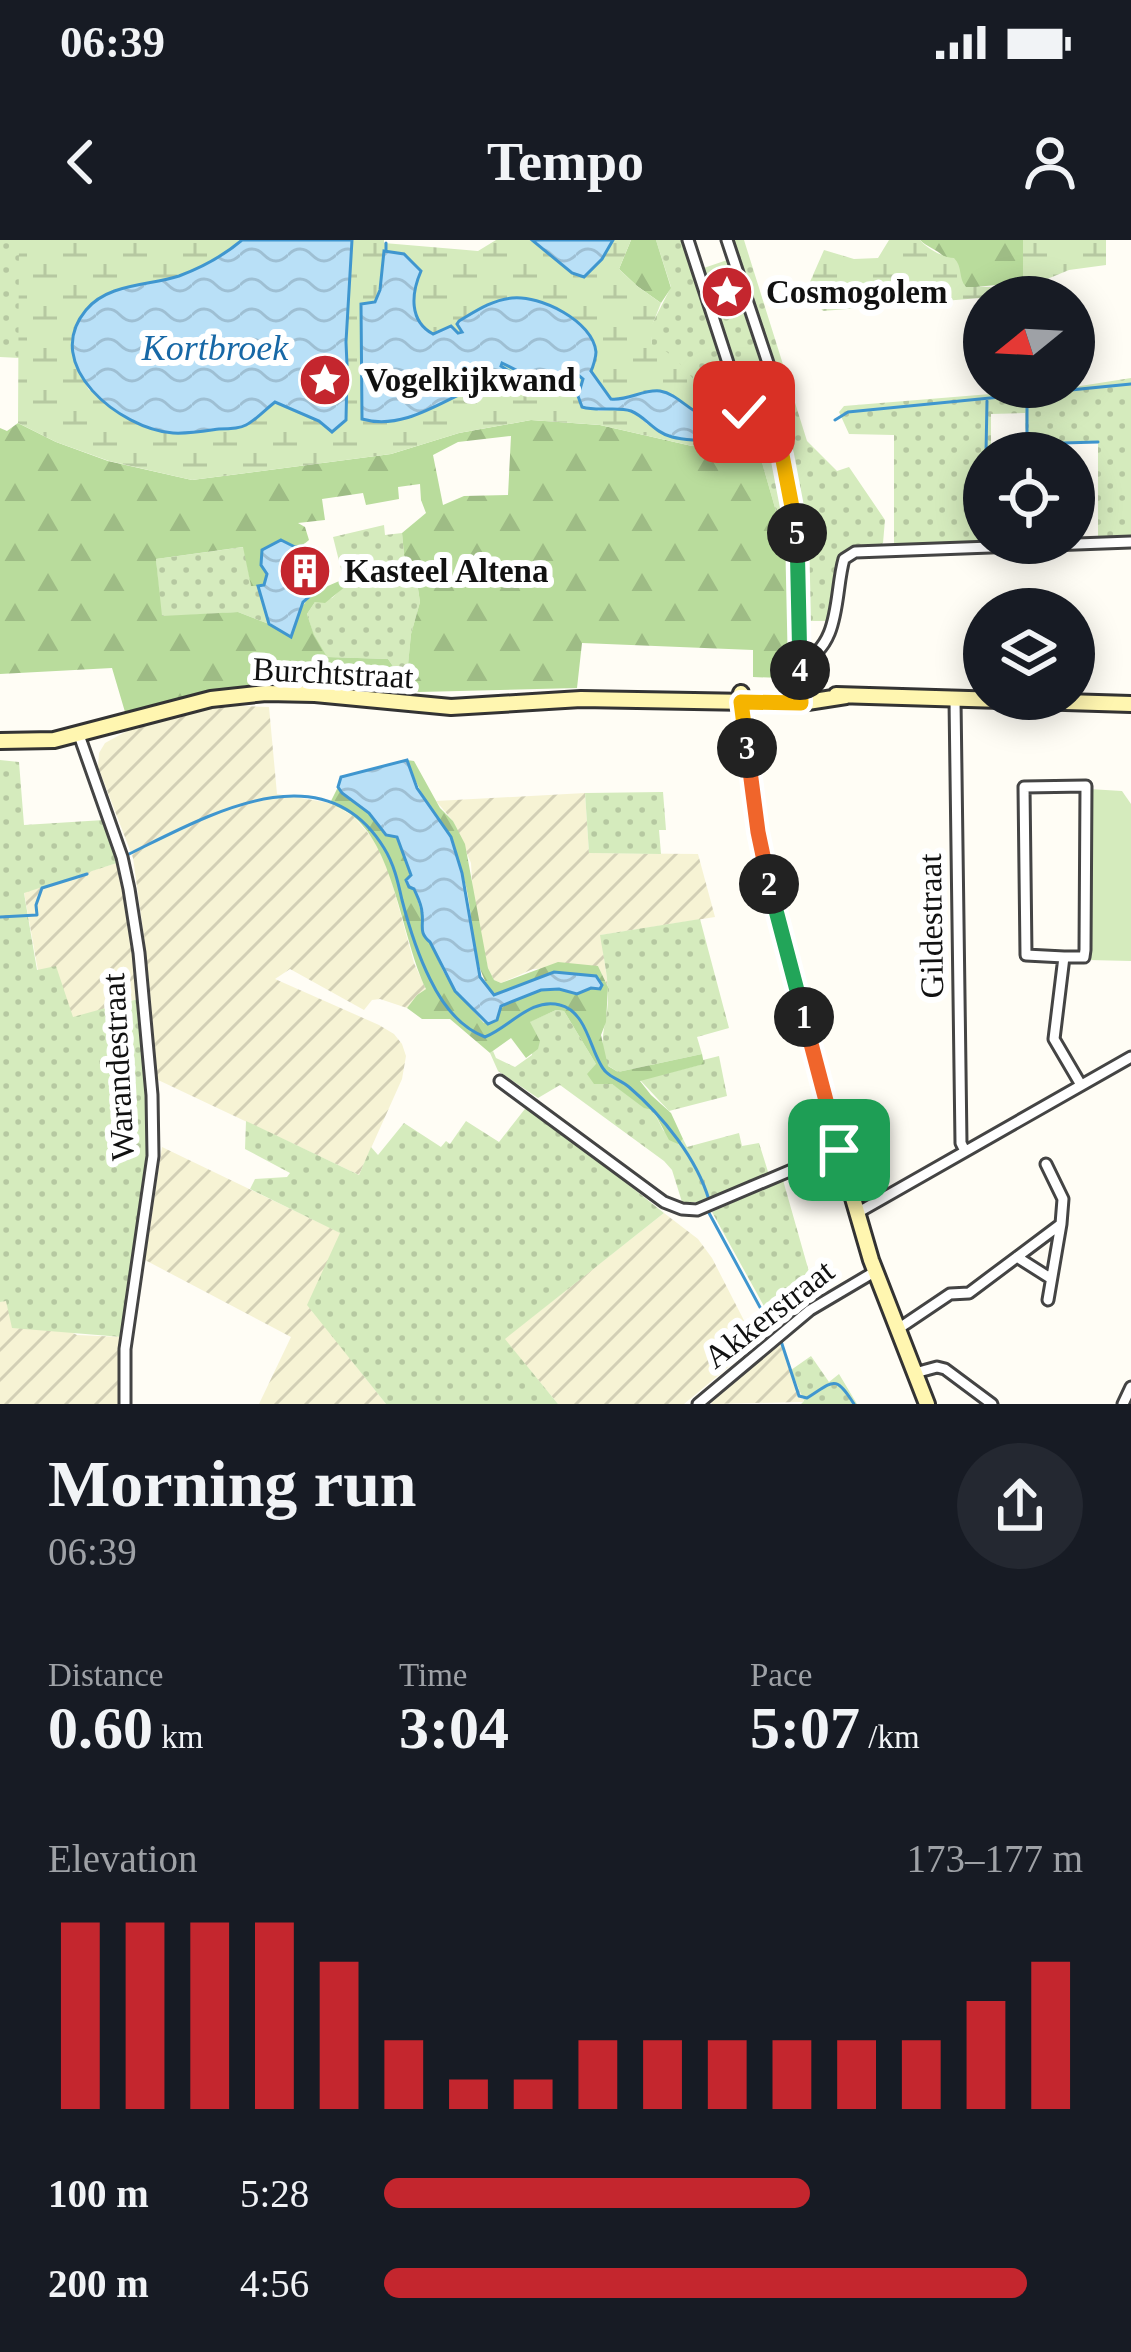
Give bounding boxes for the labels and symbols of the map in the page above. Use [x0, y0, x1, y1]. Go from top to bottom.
place icon: Cosmogolem [699, 264, 755, 320]
place label: Cosmogolem [766, 274, 947, 310]
north arrow [963, 276, 1095, 408]
water label: Kortbroek [141, 328, 289, 368]
place icon: Vogelkijkwand [297, 352, 353, 408]
pin [693, 361, 795, 463]
place label: Vogelkijkwand [364, 362, 576, 398]
pin: 5 [767, 503, 827, 563]
building icon: Kasteel Altena [277, 543, 333, 599]
place label: Kasteel Altena [344, 553, 548, 589]
pin: 4 [770, 640, 830, 700]
street label: Burchtstraat [252, 651, 414, 695]
pin: 3 [717, 718, 777, 778]
street label: Gildestraat [912, 853, 950, 999]
pin: 2 [739, 854, 799, 914]
street label: Warandestraat [95, 972, 141, 1162]
pin: 1 [774, 987, 834, 1047]
pin [788, 1099, 890, 1201]
street label: Akkerstraat [697, 1252, 841, 1376]

